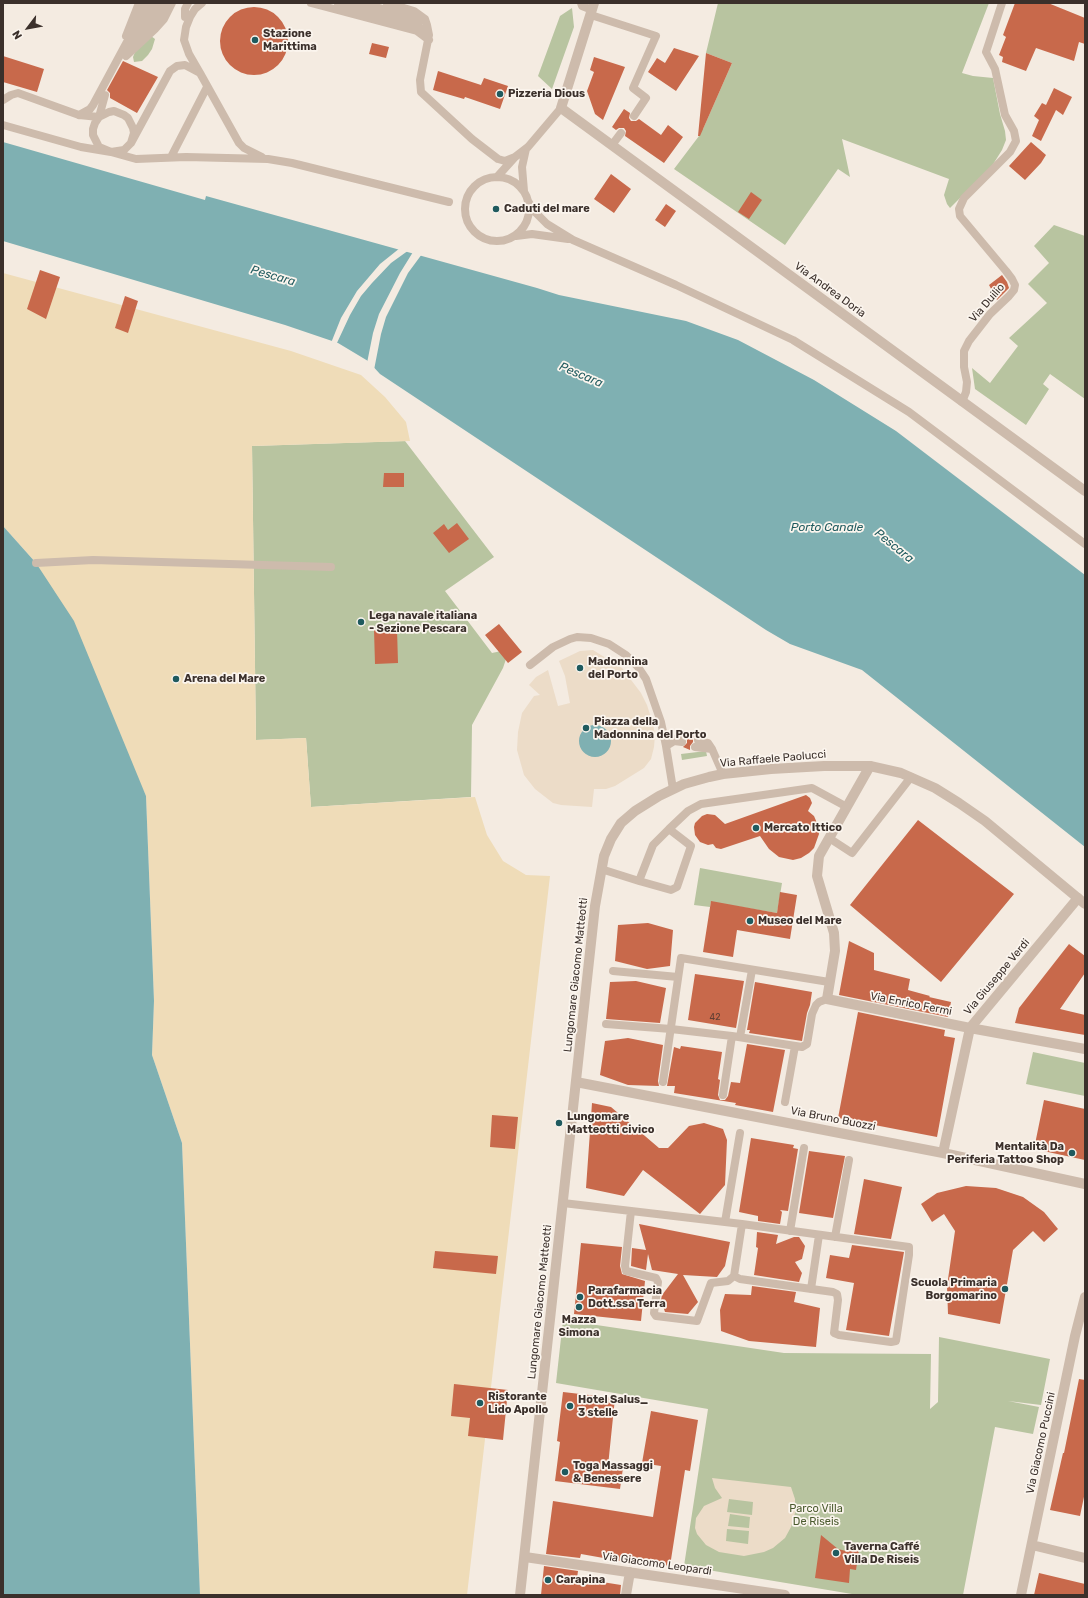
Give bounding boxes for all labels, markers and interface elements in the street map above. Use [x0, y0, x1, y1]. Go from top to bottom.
north arrow [8, 8, 48, 48]
place label: Stazione Marittima [263, 27, 317, 53]
text: N [10, 28, 25, 41]
marker: Stazione Marittima [250, 35, 260, 45]
place label: Pizzeria Dious [508, 87, 585, 101]
marker: Pizzeria Dious [495, 89, 505, 99]
place label: Caduti del mare [504, 202, 590, 216]
marker: Caduti del mare [491, 204, 501, 214]
street label: Via Andrea Doria [792, 260, 868, 320]
water label: Pescara [249, 263, 297, 289]
street label: Via Duilio [967, 281, 1007, 325]
water label: Pescara [557, 359, 605, 391]
water label: Porto Canale [791, 521, 863, 535]
water label: Pescara [872, 526, 916, 566]
place label: Lega navale italiana - Sezione Pescara [369, 609, 477, 635]
marker: Lega navale italiana - Sezione Pescara [356, 617, 366, 627]
place label: Madonnina del Porto [588, 655, 648, 681]
marker: Madonnina del Porto [575, 663, 585, 673]
place label: Arena del Mare [184, 672, 265, 686]
marker: Arena del Mare [171, 674, 181, 684]
place label: Piazza della Madonnina del Porto [594, 715, 706, 741]
marker: Piazza della Madonnina del Porto [581, 723, 591, 733]
street label: Via Raffaele Paolucci [719, 748, 827, 770]
place label: Mercato Ittico [764, 821, 842, 835]
marker: Mercato Ittico [751, 823, 761, 833]
street label: Lungomare Giacomo Matteotti [561, 897, 591, 1053]
place label: Museo del Mare [758, 914, 842, 928]
marker: Museo del Mare [745, 916, 755, 926]
street label: Via Giuseppe Verdi [961, 936, 1033, 1018]
street label: Via Enrico Fermi [869, 990, 953, 1018]
house number: 42 [710, 1012, 720, 1022]
street label: Via Bruno Buozzi [789, 1104, 877, 1134]
place label: Lungomare Matteotti civico [567, 1110, 654, 1136]
marker: Lungomare Matteotti civico [554, 1118, 564, 1128]
place label: Mentalità Da Periferia Tattoo Shop [947, 1140, 1064, 1166]
marker: Mentalità Da Periferia Tattoo Shop [1067, 1148, 1077, 1158]
street label: Lungomare Giacomo Matteotti [525, 1224, 555, 1380]
place label: Scuola Primaria Borgomarino [911, 1276, 997, 1302]
place label: Parafarmacia Dott.ssa Terra [588, 1284, 666, 1310]
marker: Scuola Primaria Borgomarino [1000, 1284, 1010, 1294]
marker: Parafarmacia Dott.ssa Terra [575, 1292, 585, 1302]
marker: Mazza Simona [574, 1302, 584, 1312]
place label: Mazza Simona [559, 1313, 599, 1339]
place label: Ristorante Lido Apollo [488, 1390, 548, 1416]
street label: Via Giacomo Puccini [1024, 1391, 1058, 1495]
place label: Hotel Salus_ 3 stelle [578, 1393, 648, 1419]
marker: Ristorante Lido Apollo [475, 1398, 485, 1408]
marker: Hotel Salus_ 3 stelle [565, 1401, 575, 1411]
place label: Toga Massaggi & Benessere [573, 1459, 653, 1485]
marker: Toga Massaggi & Benessere [560, 1467, 570, 1477]
park label: Parco Villa De Riseis [789, 1502, 843, 1528]
place label: Taverna Caffé Villa De Riseis [844, 1540, 920, 1566]
marker: Taverna Caffé Villa De Riseis [831, 1548, 841, 1558]
street label: Via Giacomo Leopardi [601, 1550, 713, 1578]
place label: Carapina [556, 1573, 605, 1587]
marker: Carapina [543, 1575, 553, 1585]

